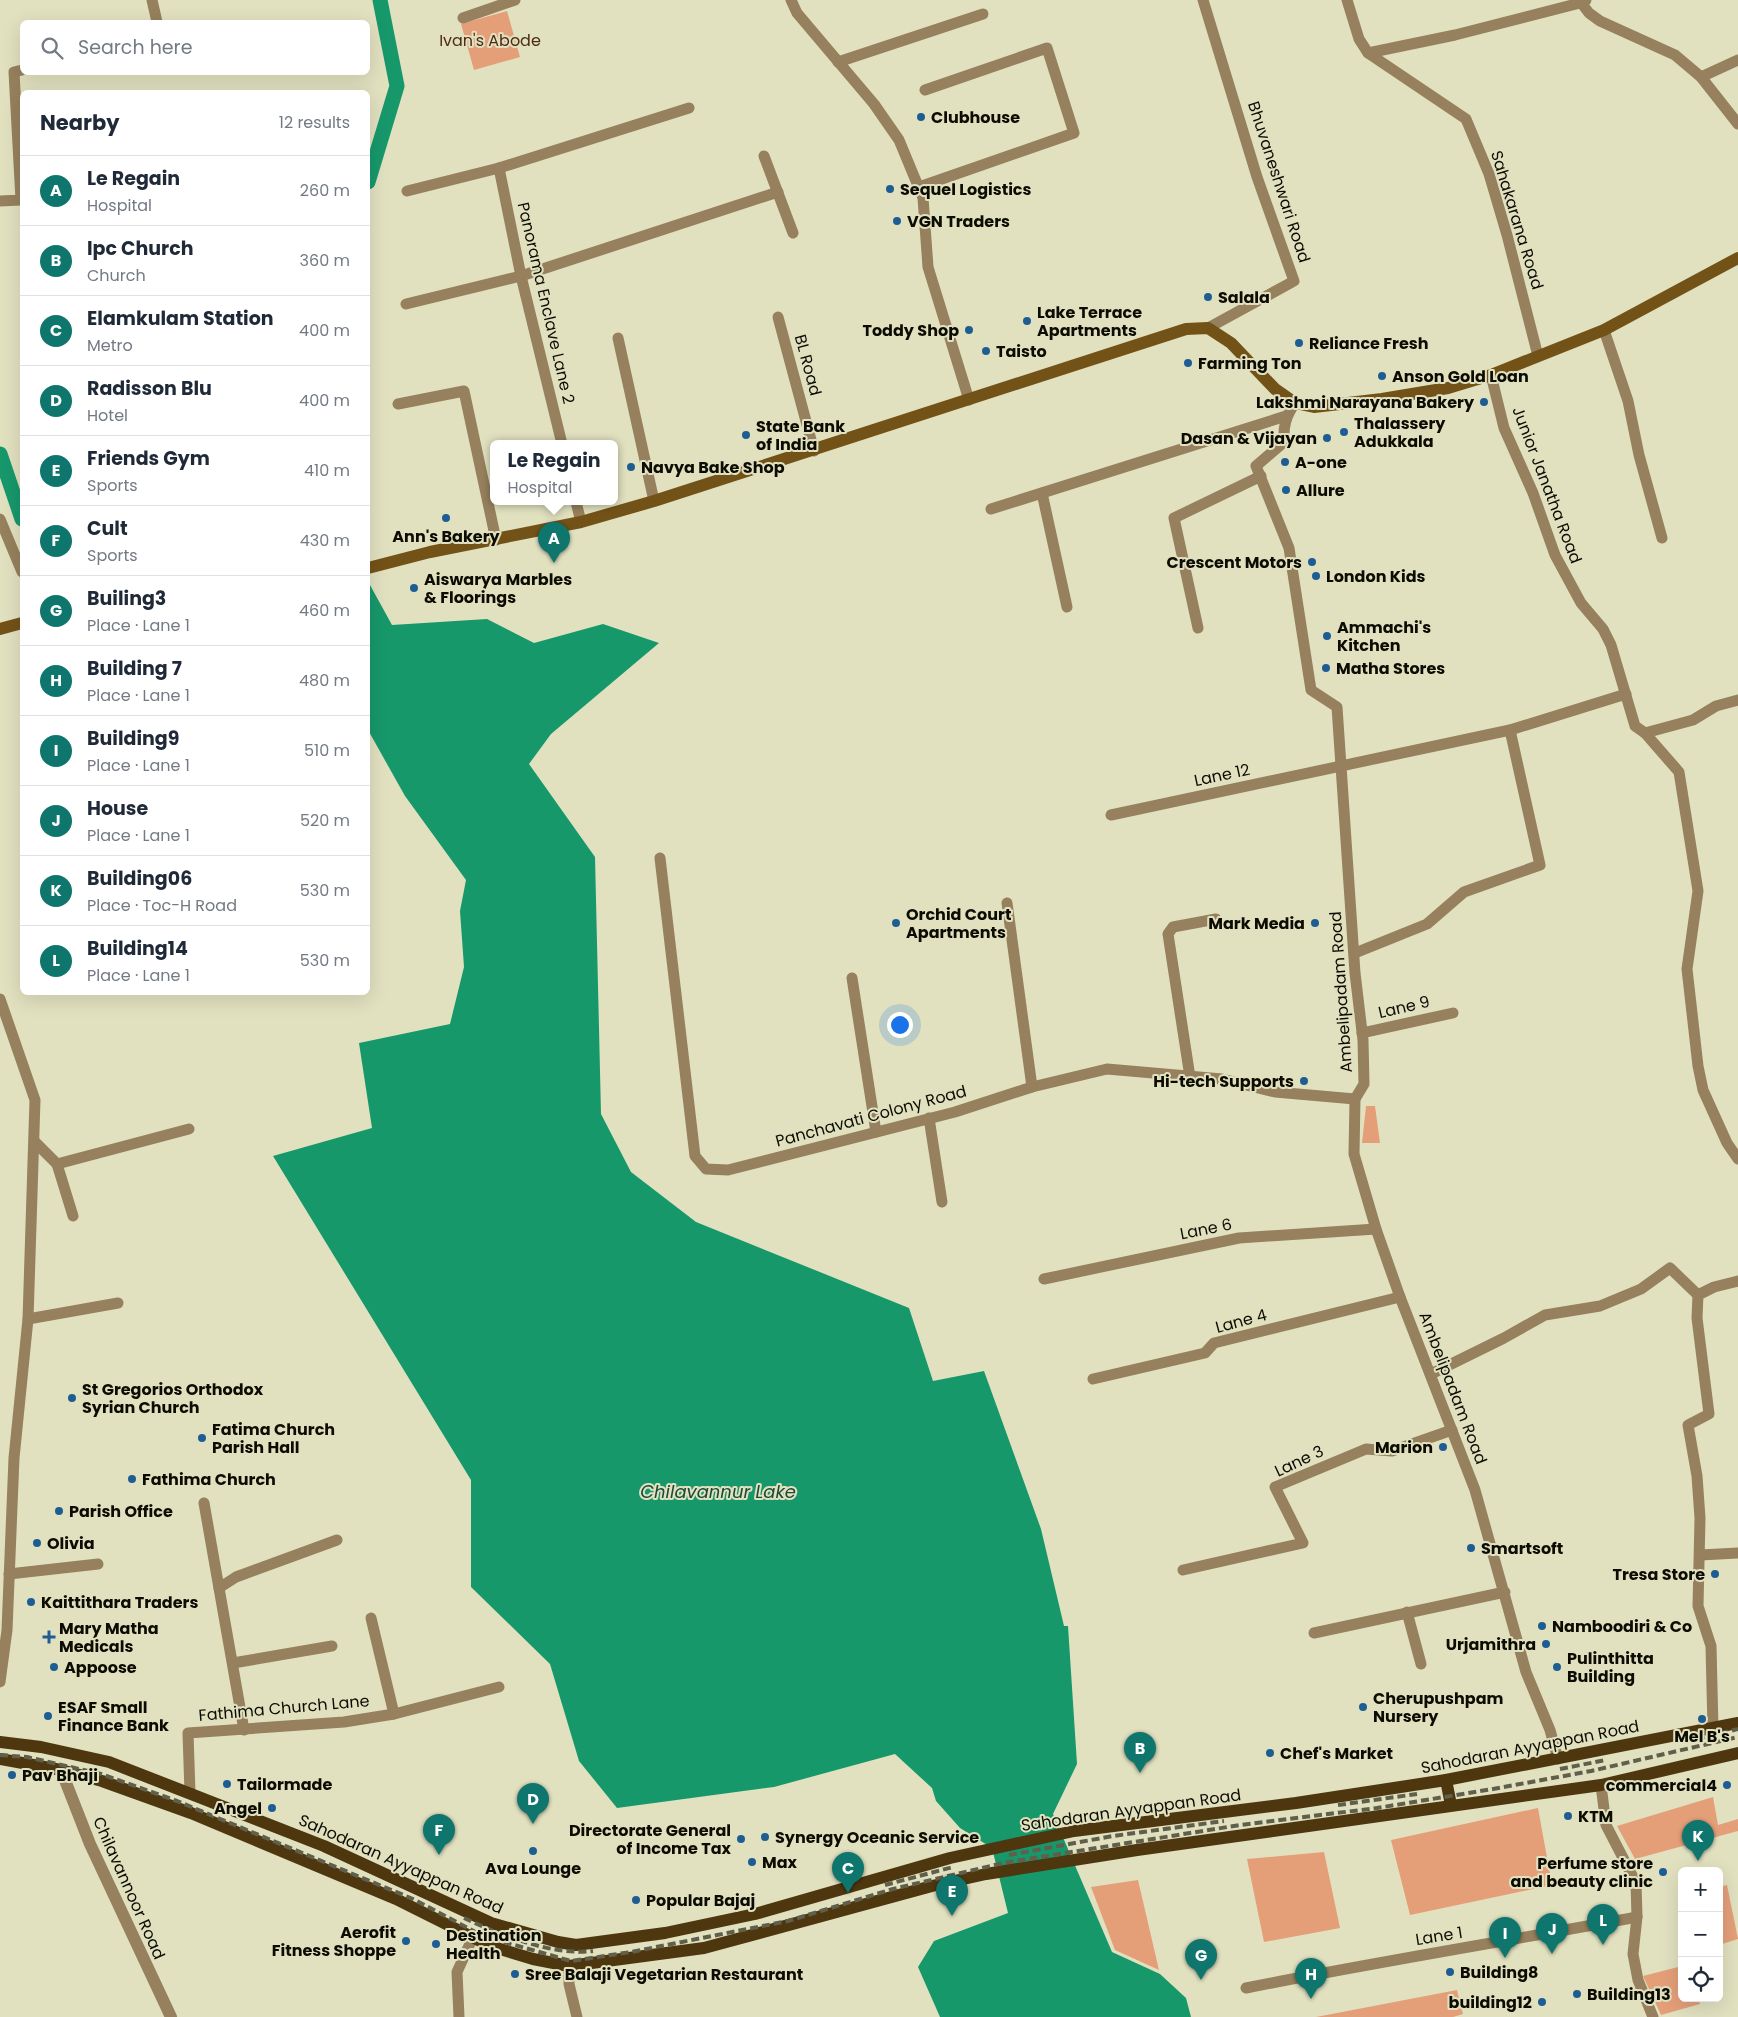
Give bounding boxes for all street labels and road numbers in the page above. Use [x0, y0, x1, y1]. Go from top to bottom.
street label: Bhuvaneshwari Road [1242, 98, 1316, 266]
street label: Sahakarana Road [1485, 148, 1549, 292]
street label: Panorama Enclave Lane 2 [512, 200, 580, 406]
street label: BL Road [789, 332, 827, 398]
street label: Junior Janatha Road [1506, 403, 1588, 567]
street label: Lane 12 [1192, 758, 1252, 792]
street label: Ambelipadam Road [1324, 911, 1358, 1073]
street label: Lane 9 [1376, 990, 1432, 1024]
street label: Panchavati Colony Road [773, 1079, 969, 1153]
street label: Lane 6 [1178, 1213, 1234, 1245]
street label: Lane 4 [1213, 1303, 1269, 1339]
street label: Ambelipadam Road [1413, 1308, 1493, 1468]
street label: Lane 3 [1271, 1440, 1327, 1482]
street label: Fathima Church Lane [198, 1689, 370, 1727]
street label: Sahodaran Ayyappan Road [1419, 1715, 1641, 1779]
street label: Sahodaran Ayyappan Road [1020, 1783, 1242, 1837]
street label: Sahodaran Ayyappan Road [295, 1808, 507, 1920]
street label: Chilavannoor Road [87, 1813, 171, 1963]
street label: Lane 1 [1414, 1921, 1464, 1951]

